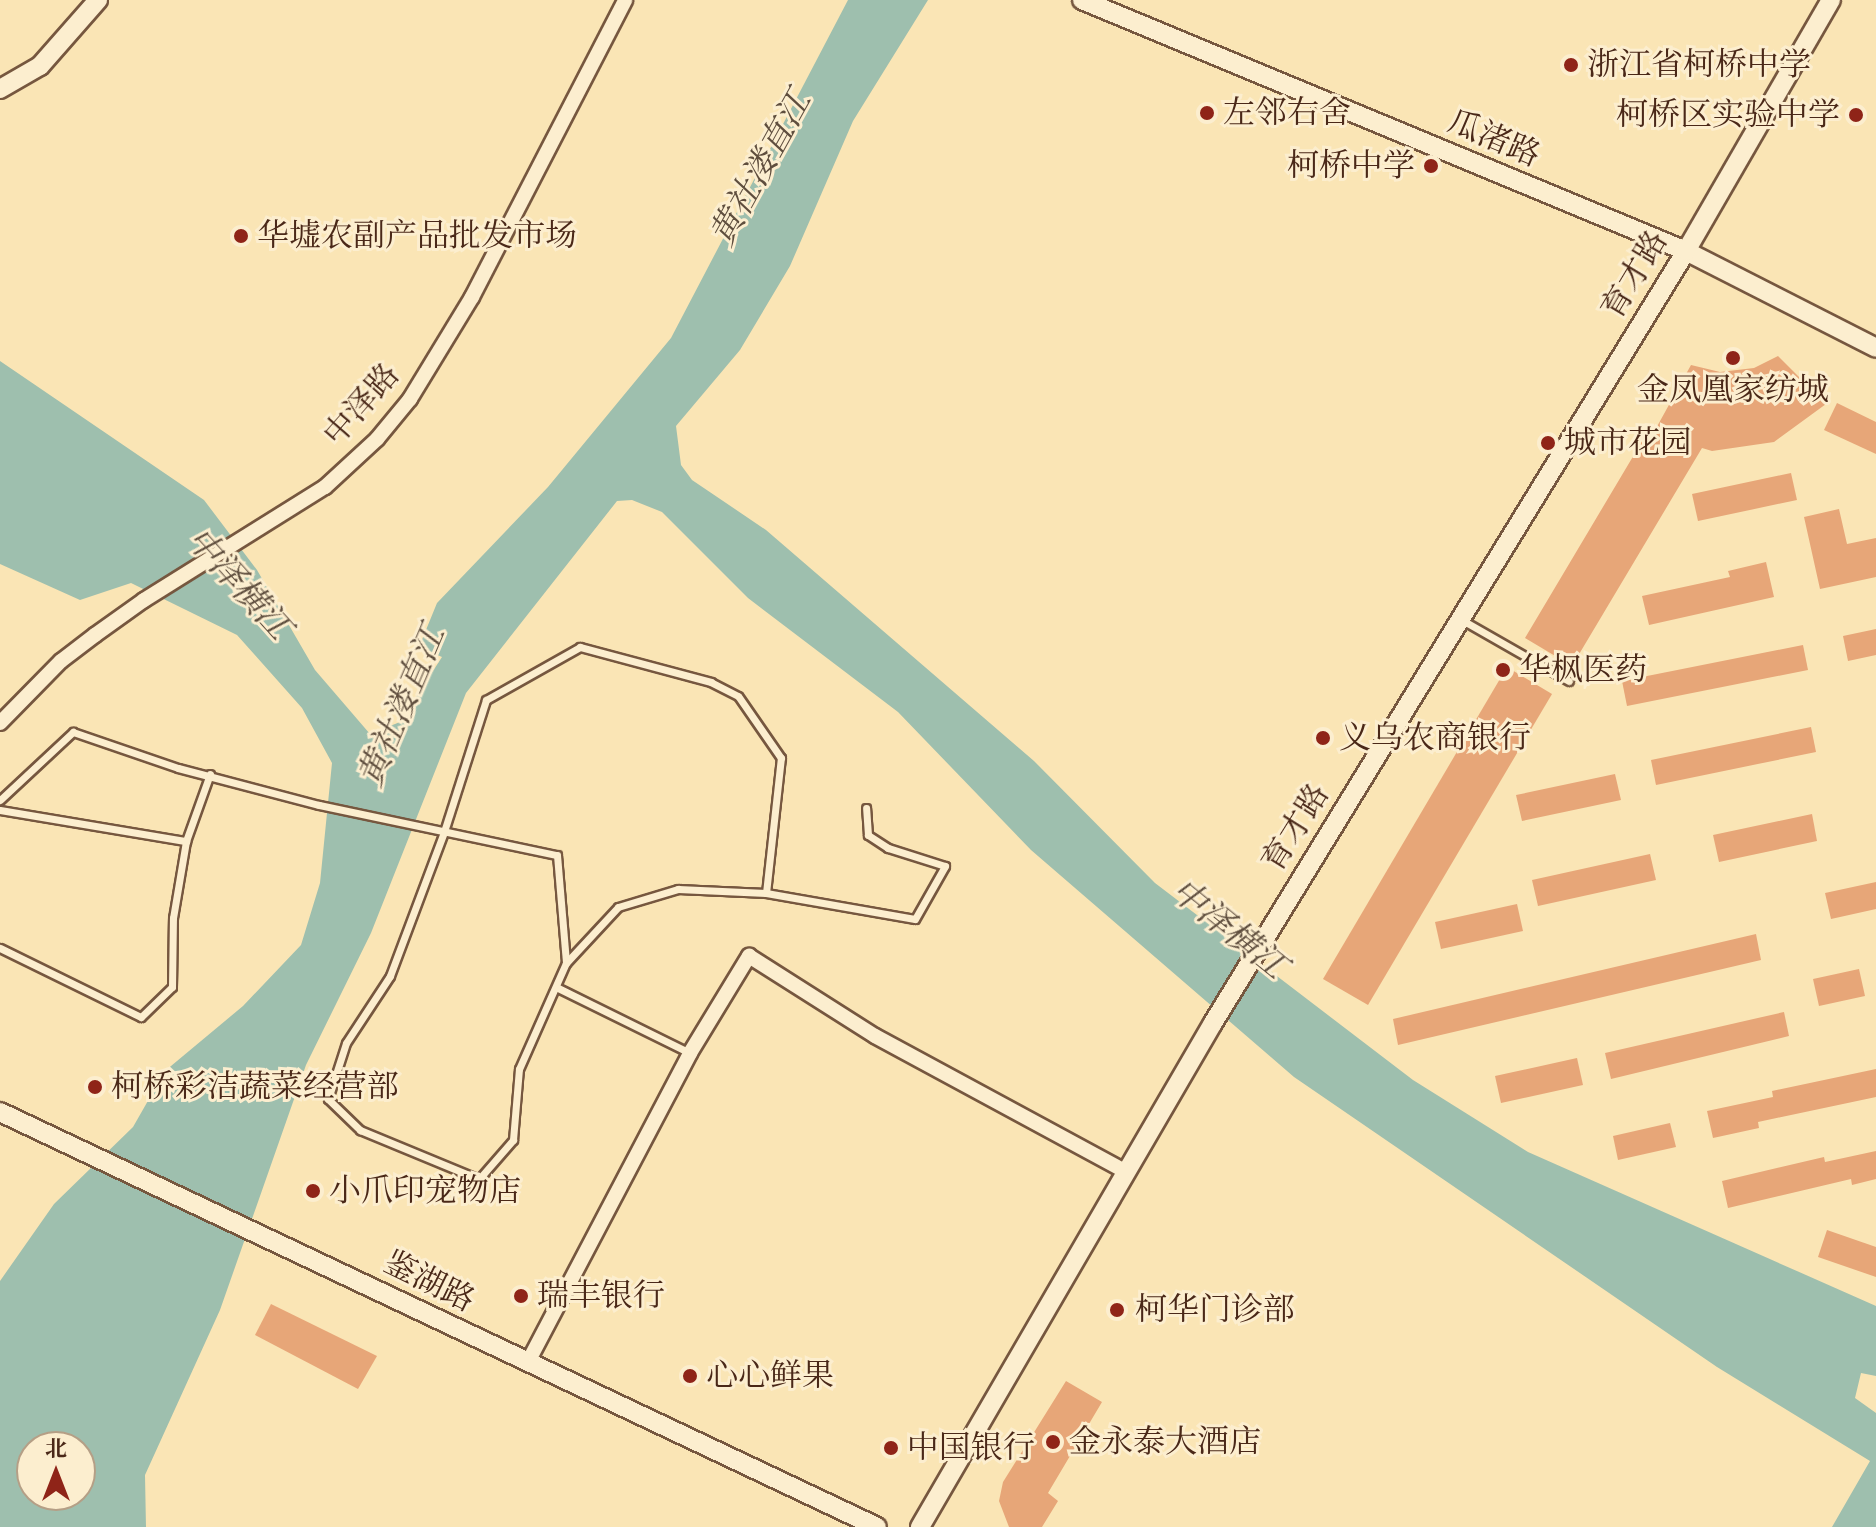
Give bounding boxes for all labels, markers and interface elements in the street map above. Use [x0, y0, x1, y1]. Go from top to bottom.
place label: 浙江省柯桥中学 [1587, 46, 1811, 84]
marker: 浙江省柯桥中学 [1562, 56, 1580, 74]
water label: 黄社溇直江 [701, 84, 819, 252]
place label: 左邻右舍 [1223, 94, 1351, 132]
place label: 柯桥区实验中学 [1616, 96, 1840, 134]
street label: 瓜渚路 [1442, 103, 1546, 175]
marker: 左邻右舍 [1198, 104, 1216, 122]
marker: 柯桥区实验中学 [1847, 106, 1865, 124]
place label: 柯桥中学 [1287, 147, 1415, 185]
marker: 柯桥中学 [1422, 157, 1440, 175]
place label: 华墟农副产品批发市场 [257, 217, 577, 255]
street label: 育才路 [1594, 224, 1676, 326]
marker: 华墟农副产品批发市场 [232, 227, 250, 245]
marker: 金凤凰家纺城 [1724, 349, 1742, 367]
street label: 中泽路 [316, 356, 408, 454]
place label: 金凤凰家纺城 [1637, 371, 1829, 409]
place label: 城市花园 [1564, 424, 1692, 462]
marker: 城市花园 [1539, 434, 1557, 452]
water label: 中泽横江 [178, 519, 300, 647]
water label: 黄社溇直江 [349, 620, 453, 792]
place label: 华枫医药 [1519, 651, 1647, 689]
marker: 华枫医药 [1494, 661, 1512, 679]
place label: 义乌农商银行 [1339, 719, 1531, 757]
marker: 义乌农商银行 [1314, 729, 1332, 747]
street label: 育才路 [1254, 777, 1338, 879]
water label: 中泽横江 [1163, 869, 1295, 987]
place label: 柯桥彩洁蔬菜经营部 [111, 1068, 399, 1106]
marker: 柯桥彩洁蔬菜经营部 [86, 1078, 104, 1096]
place label: 小爪印宠物店 [329, 1172, 521, 1210]
marker: 小爪印宠物店 [304, 1182, 322, 1200]
street label: 鉴湖路 [377, 1244, 481, 1320]
place label: 瑞丰银行 [537, 1277, 665, 1315]
marker: 瑞丰银行 [512, 1287, 530, 1305]
place label: 柯华门诊部 [1135, 1291, 1295, 1329]
marker: 柯华门诊部 [1106, 1299, 1128, 1321]
place label: 心心鲜果 [706, 1357, 834, 1395]
marker: 心心鲜果 [681, 1367, 699, 1385]
place label: 金永泰大酒店 [1069, 1423, 1261, 1461]
place label: 中国银行 [907, 1429, 1035, 1467]
north arrow [16, 1431, 96, 1511]
marker: 金永泰大酒店 [1044, 1433, 1062, 1451]
text: 北 [45, 1435, 67, 1462]
marker: 中国银行 [882, 1439, 900, 1457]

